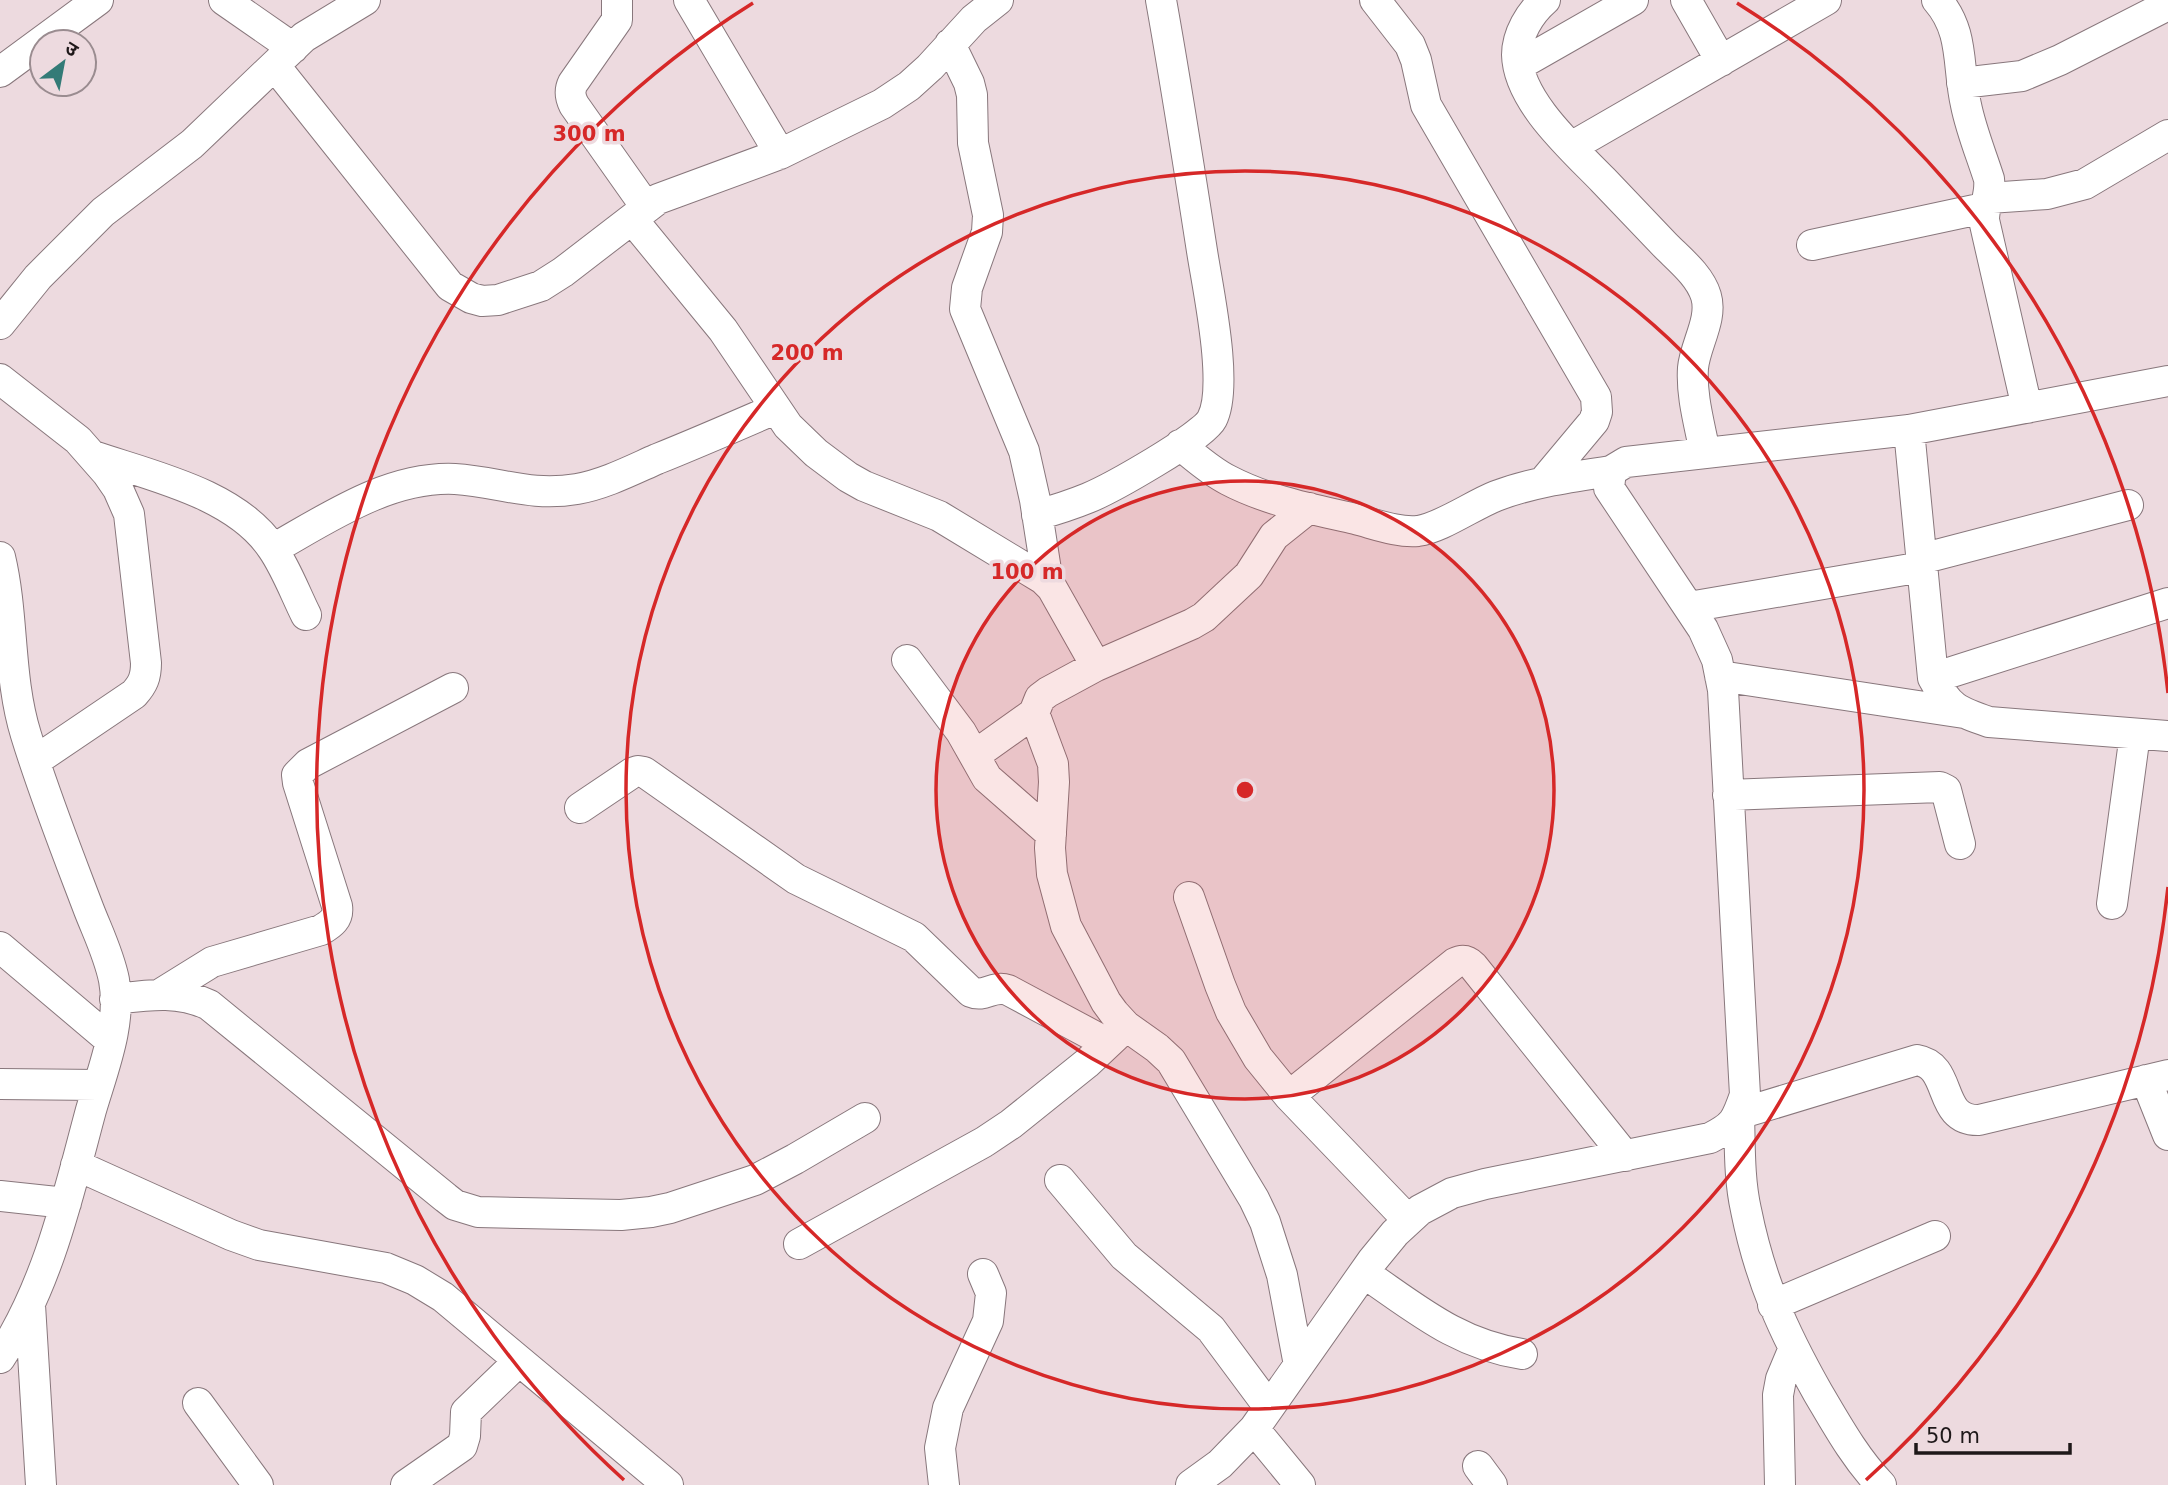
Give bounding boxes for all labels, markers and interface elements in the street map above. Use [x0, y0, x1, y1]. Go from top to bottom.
north arrow [28, 28, 98, 98]
text: उ [61, 36, 83, 61]
text: 300 m [552, 122, 626, 146]
text: 200 m [770, 341, 844, 365]
text: 100 m [990, 560, 1064, 584]
centre of rings [1233, 778, 1257, 802]
scale bar [1916, 1412, 2070, 1456]
text: 50 m [1926, 1424, 1980, 1448]

